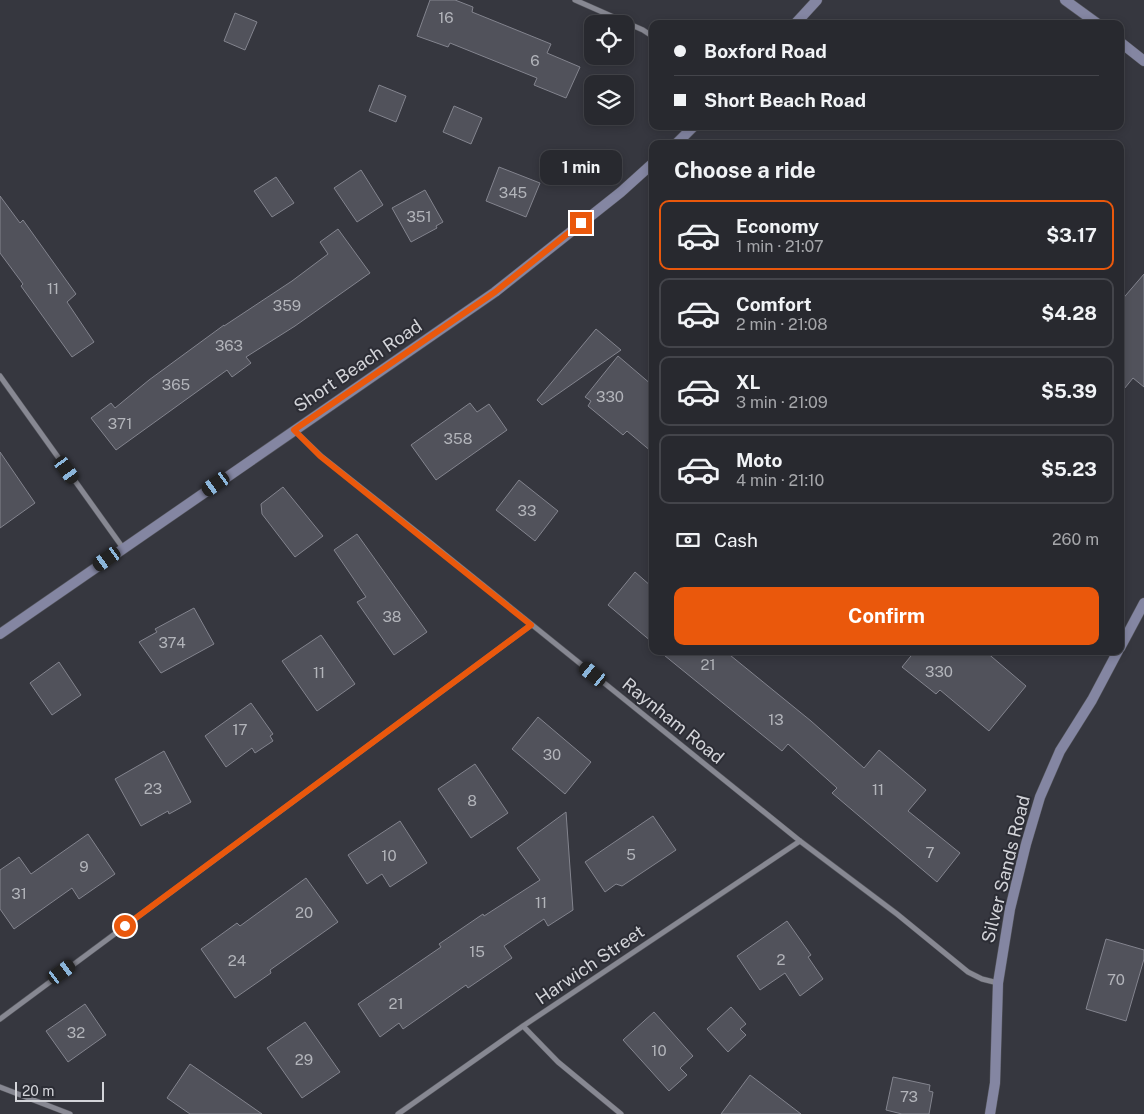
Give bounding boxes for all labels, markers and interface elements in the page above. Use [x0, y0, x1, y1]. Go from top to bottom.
house number: 16 [438, 9, 454, 26]
map controls [584, 15, 634, 125]
button: locate [584, 15, 634, 65]
text: Boxford Road [704, 40, 827, 62]
house number: 6 [530, 52, 540, 69]
button: layers [584, 75, 634, 125]
text: Short Beach Road [704, 89, 866, 111]
callout: 1 min [540, 150, 622, 186]
text: Choose a ride [674, 157, 816, 183]
text: 1 min [562, 158, 600, 177]
house number: 345 [499, 184, 527, 201]
house number: 351 [406, 208, 432, 225]
route end [570, 212, 592, 234]
icon: car [676, 213, 721, 258]
text: Economy [736, 215, 819, 237]
text: $3.17 [1046, 224, 1097, 246]
text: 1 min · 21:07 [736, 237, 824, 256]
house number: 11 [47, 280, 59, 297]
icon: car [676, 291, 721, 336]
text: Comfort [736, 293, 812, 315]
house number: 359 [273, 297, 301, 314]
text: $4.28 [1041, 302, 1097, 324]
street label: Short Beach Road [290, 315, 426, 416]
text: 2 min · 21:08 [736, 315, 828, 334]
house number: 363 [215, 337, 243, 354]
icon: car [676, 369, 721, 414]
text: XL [736, 371, 761, 393]
house number: 365 [162, 376, 190, 393]
text: $5.39 [1041, 380, 1097, 402]
house number: 330 [596, 388, 624, 405]
text: 3 min · 21:09 [736, 393, 828, 412]
house number: 371 [108, 415, 132, 432]
house number: 358 [444, 430, 472, 447]
icon: car [676, 447, 721, 492]
text: Moto [736, 449, 782, 471]
car [52, 453, 81, 487]
text: $5.23 [1041, 458, 1097, 480]
car [199, 469, 232, 499]
text: 4 min · 21:10 [736, 471, 824, 490]
house number: 33 [518, 502, 536, 519]
icon: cash [674, 526, 702, 554]
text: Cash [714, 529, 758, 551]
text: 260 m [1052, 530, 1099, 549]
car [90, 544, 123, 574]
button: Confirm [674, 587, 1099, 645]
house number: 38 [382, 608, 402, 625]
house number: 374 [158, 634, 186, 651]
house number: 21 [700, 656, 716, 673]
car [576, 659, 609, 689]
house number: 330 [925, 663, 953, 680]
house number: 11 [313, 664, 325, 681]
street label: Raynham Road [618, 673, 728, 768]
house number: 13 [768, 711, 784, 728]
house number: 17 [232, 721, 248, 738]
house number: 30 [543, 746, 561, 763]
house number: 23 [144, 780, 162, 797]
house number: 11 [872, 781, 884, 798]
house number: 8 [467, 792, 477, 809]
street label: Silver Sands Road [977, 793, 1034, 945]
house number: 7 [925, 844, 935, 861]
house number: 5 [626, 846, 636, 863]
house number: 10 [381, 847, 397, 864]
house number: 9 [79, 858, 89, 875]
house number: 31 [11, 885, 27, 902]
house number: 11 [535, 894, 547, 911]
house number: 20 [295, 904, 313, 921]
route start [114, 915, 136, 937]
street label: Harwich Street [531, 921, 648, 1009]
house number: 15 [469, 943, 485, 960]
house number: 2 [777, 951, 786, 968]
house number: 24 [228, 952, 246, 969]
car [45, 957, 78, 987]
house number: 70 [1107, 971, 1125, 988]
house number: 21 [388, 995, 404, 1012]
house number: 32 [67, 1024, 85, 1041]
house number: 10 [651, 1042, 667, 1059]
house number: 29 [295, 1051, 313, 1068]
scale bar [15, 1079, 104, 1102]
text: 20 m [22, 1083, 54, 1099]
house number: 73 [900, 1088, 918, 1105]

